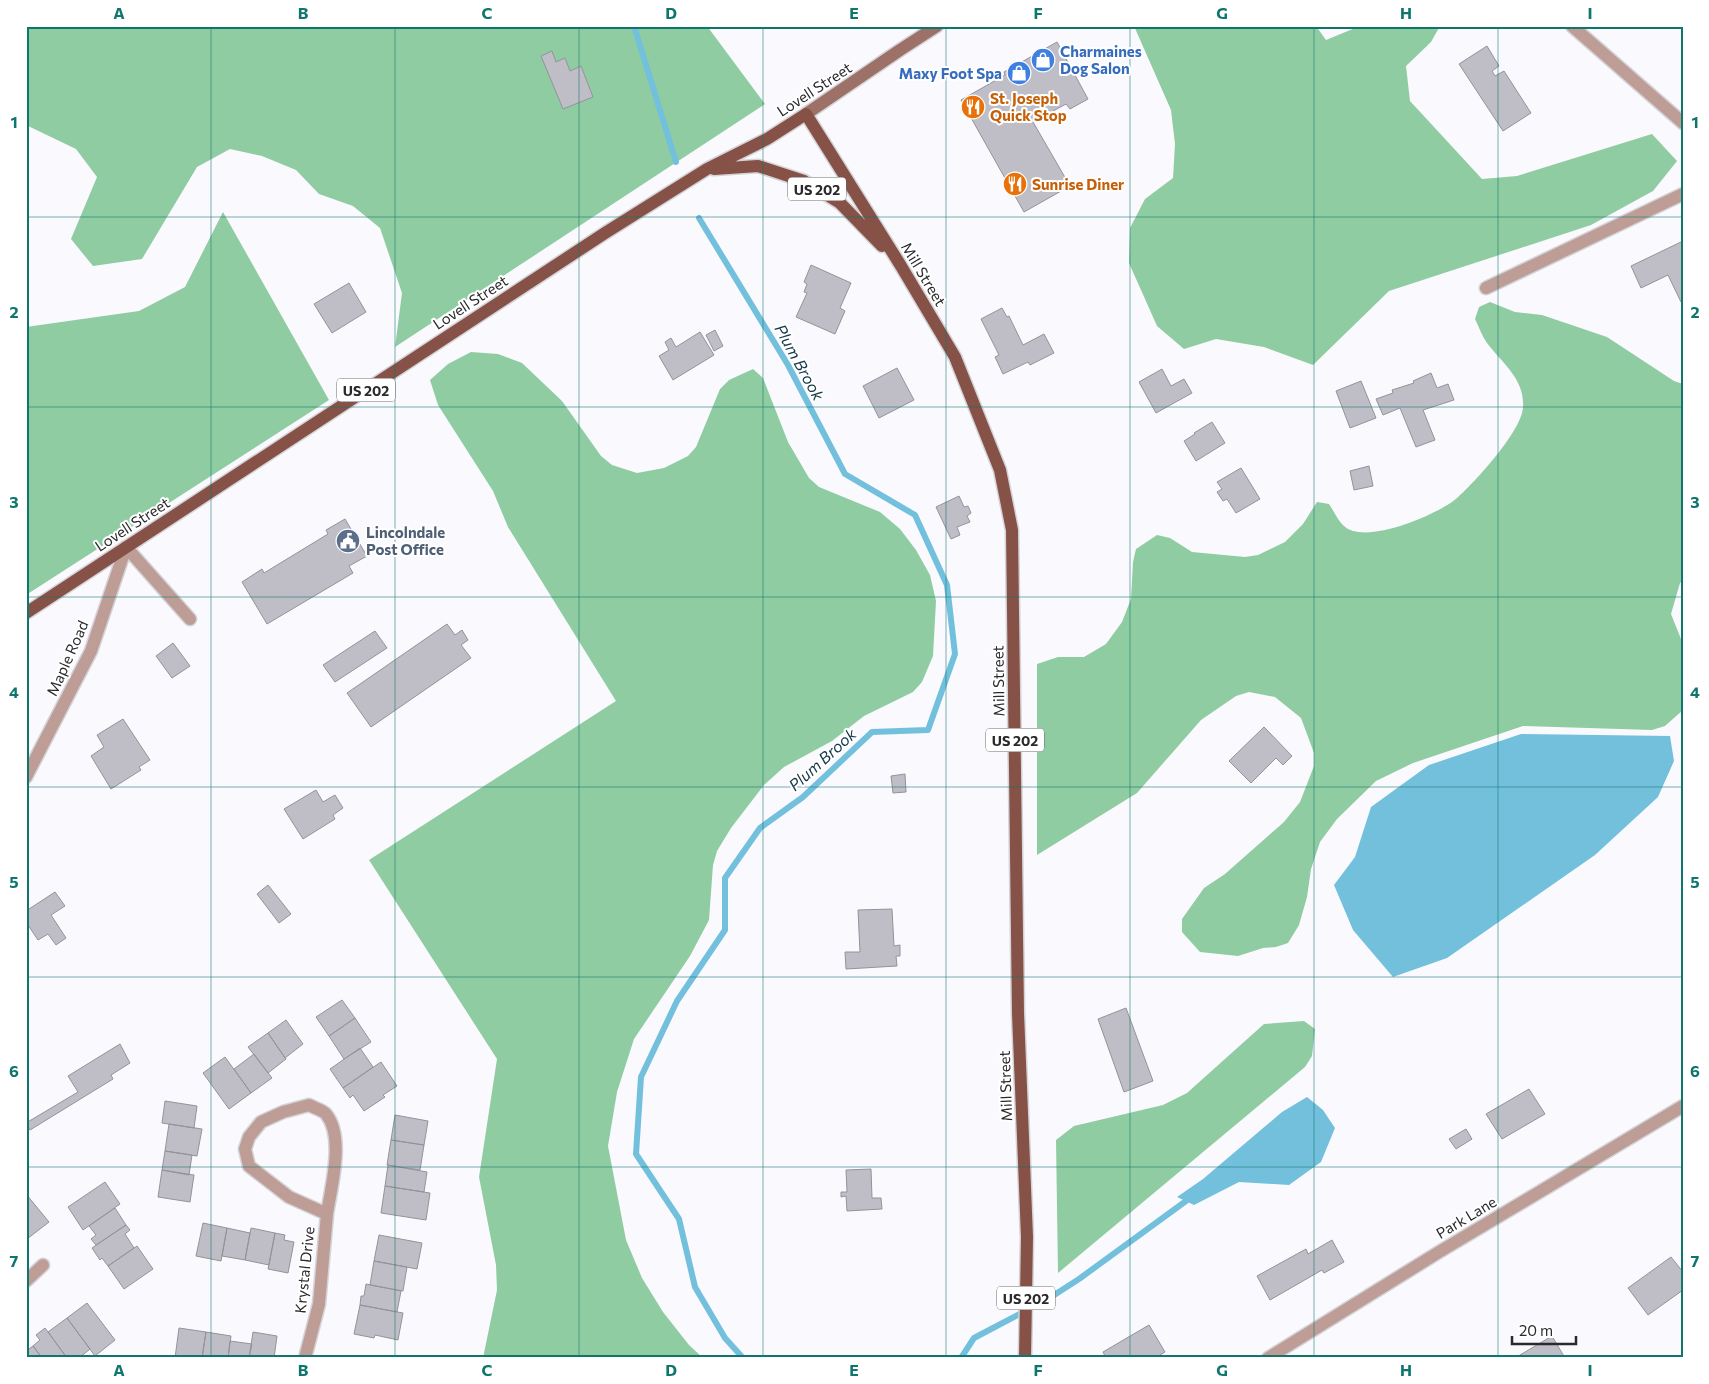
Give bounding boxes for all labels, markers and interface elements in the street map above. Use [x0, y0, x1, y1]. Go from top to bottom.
text: A [113, 3, 125, 22]
text: B [298, 3, 309, 22]
text: C [482, 3, 493, 22]
text: D [665, 3, 677, 22]
text: E [849, 3, 859, 22]
text: F [1033, 3, 1043, 22]
text: G [1216, 3, 1228, 22]
text: H [1400, 3, 1412, 22]
text: I [1587, 3, 1593, 22]
place label: Charmaines Dog Salon [1060, 42, 1142, 77]
shop icon: Charmaines Dog Salon [1030, 47, 1056, 73]
street label: Lovell Street [773, 58, 855, 120]
shop icon: Maxy Foot Spa [1006, 60, 1032, 86]
place label: Maxy Foot Spa [899, 64, 1002, 82]
place label: St. Joseph Quick Stop [990, 89, 1067, 124]
restaurant icon: St. Joseph Quick Stop [960, 94, 986, 120]
text: 1 [10, 112, 18, 131]
text: 1 [1691, 112, 1699, 131]
restaurant icon: Sunrise Diner [1002, 171, 1028, 197]
place label: Sunrise Diner [1032, 175, 1124, 193]
road number: US 202 [788, 178, 846, 200]
street label: Mill Street [898, 239, 950, 309]
street label: Lovell Street [429, 271, 511, 333]
text: 2 [9, 302, 19, 321]
text: 2 [1690, 302, 1700, 321]
water label: Plum Brook [771, 321, 829, 404]
road number: US 202 [337, 378, 395, 402]
text: 3 [9, 492, 19, 511]
text: 3 [1690, 492, 1700, 511]
street label: Lovell Street [91, 493, 173, 555]
place label: Lincolndale Post Office [366, 523, 445, 558]
public building icon: Lincolndale Post Office [335, 528, 361, 554]
street label: Maple Road [42, 618, 92, 698]
street label: Mill Street [988, 645, 1008, 717]
text: 4 [9, 682, 19, 701]
text: 4 [1690, 682, 1700, 701]
water label: Plum Brook [784, 724, 860, 794]
road number: US 202 [986, 728, 1044, 752]
text: 5 [9, 872, 19, 891]
text: 5 [1690, 872, 1700, 891]
street label: Mill Street [995, 1050, 1015, 1122]
text: 6 [9, 1061, 19, 1080]
text: 6 [1690, 1061, 1700, 1080]
street label: Park Lane [1433, 1192, 1500, 1242]
street label: Krystal Drive [290, 1225, 318, 1314]
text: 7 [10, 1251, 19, 1270]
text: 7 [1691, 1251, 1700, 1270]
road number: US 202 [997, 1286, 1055, 1310]
scale bar [1512, 1314, 1575, 1346]
text: 20 m [1519, 1321, 1553, 1339]
text: A [113, 1360, 125, 1379]
text: B [298, 1360, 309, 1379]
text: C [482, 1360, 493, 1379]
text: D [665, 1360, 677, 1379]
text: E [849, 1360, 859, 1379]
text: F [1033, 1360, 1043, 1379]
text: G [1216, 1360, 1228, 1379]
text: H [1400, 1360, 1412, 1379]
text: I [1587, 1360, 1593, 1379]

